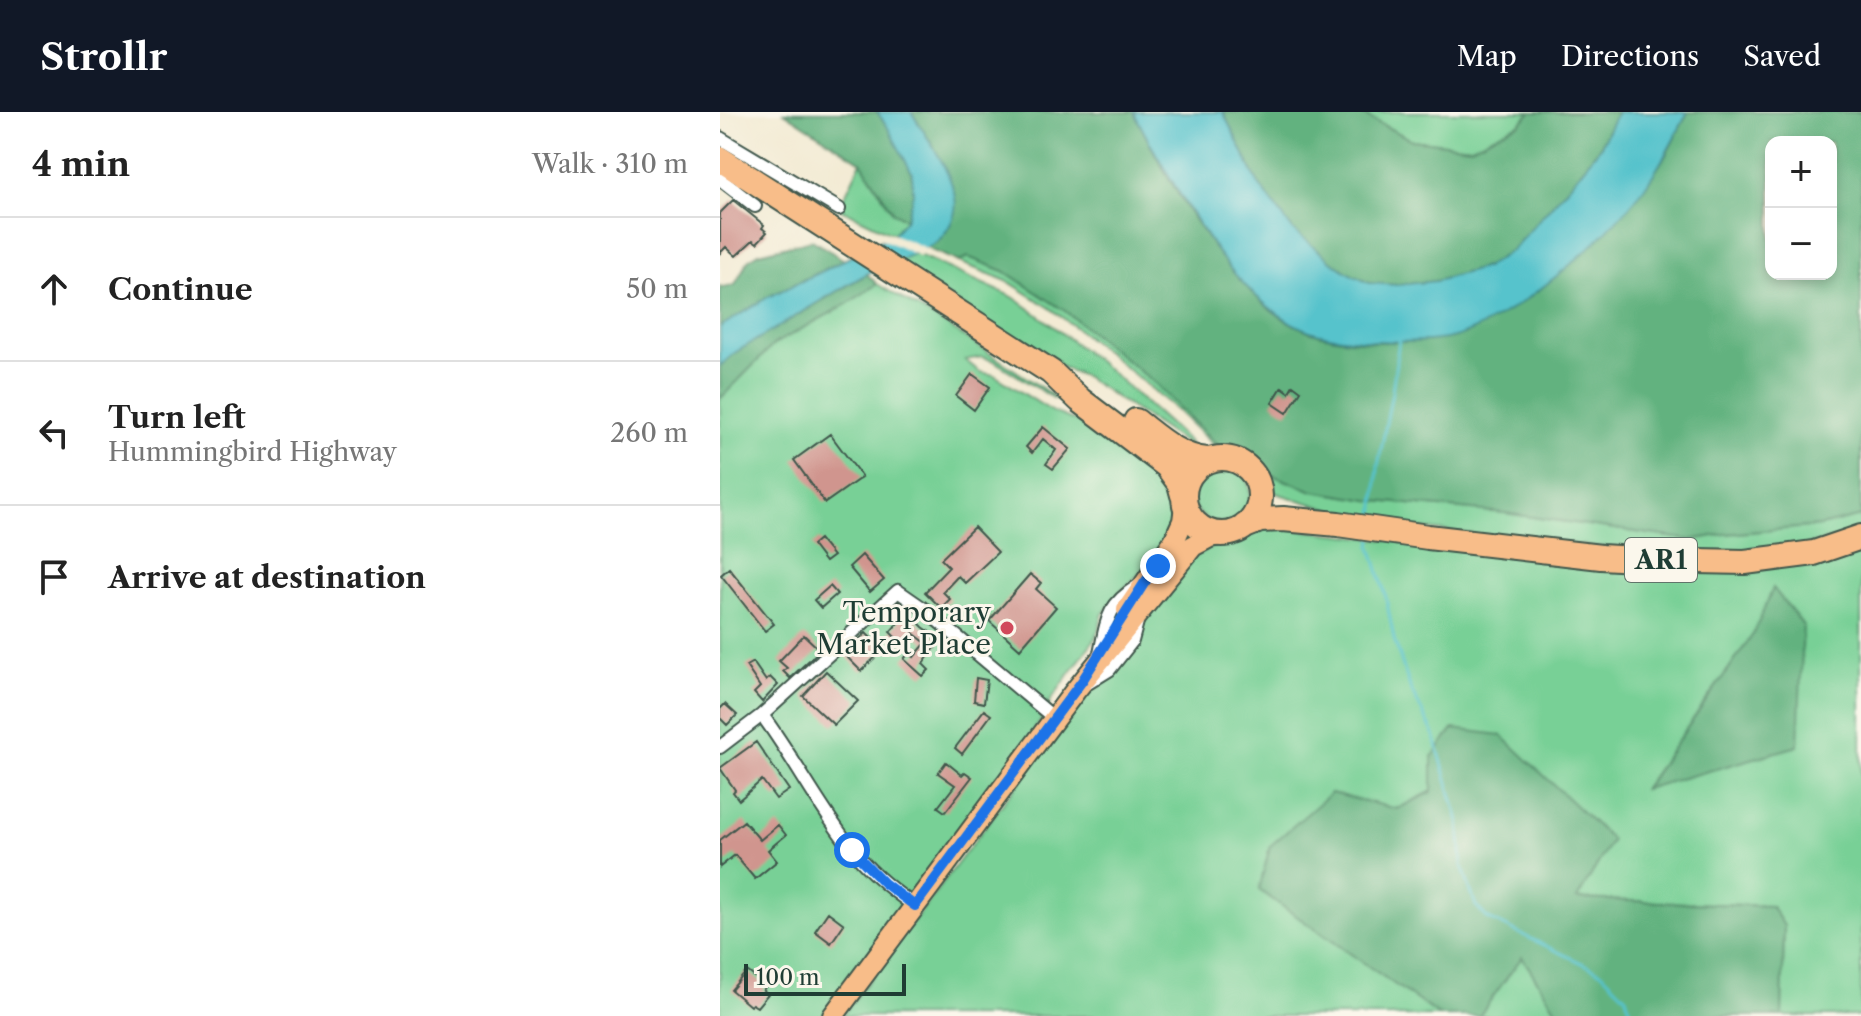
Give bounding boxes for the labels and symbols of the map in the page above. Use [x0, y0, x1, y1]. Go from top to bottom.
road number: AR1 [1625, 538, 1697, 582]
route end [1140, 548, 1176, 584]
place label: Temporary Market Place [816, 595, 991, 661]
marker: Temporary Market Place [998, 619, 1016, 637]
route start [834, 832, 870, 868]
scale bar [744, 960, 906, 996]

